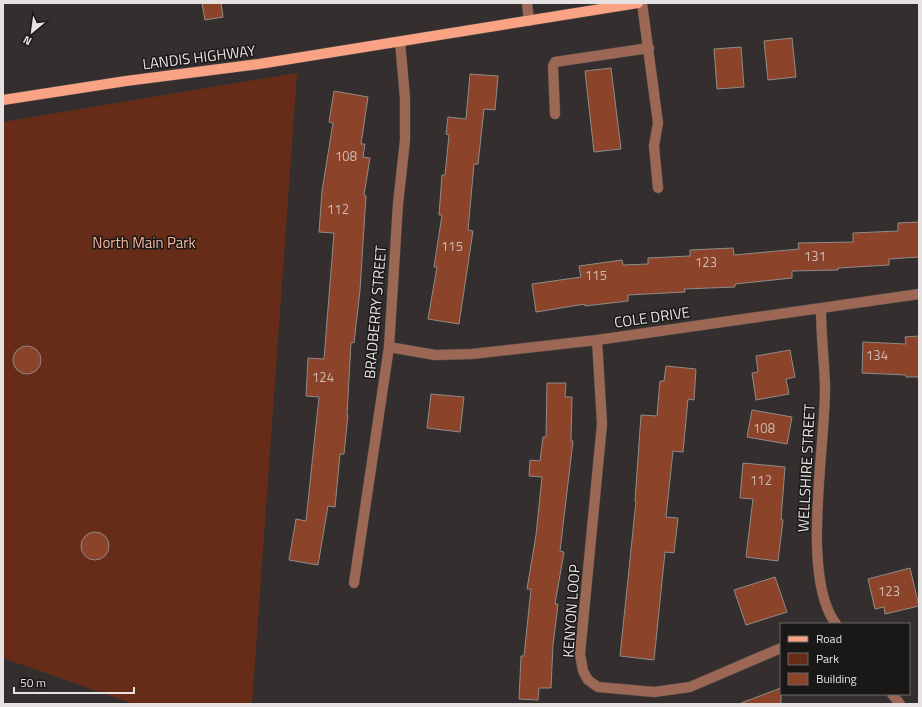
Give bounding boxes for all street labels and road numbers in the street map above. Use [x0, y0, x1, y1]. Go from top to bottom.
street label: LANDIS HIGHWAY [141, 39, 257, 75]
street label: BRADBERRY STREET [358, 244, 392, 380]
street label: COLE DRIVE [613, 300, 691, 334]
street label: WELLSHIRE STREET [791, 403, 821, 533]
street label: KENYON LOOP [556, 563, 586, 658]

